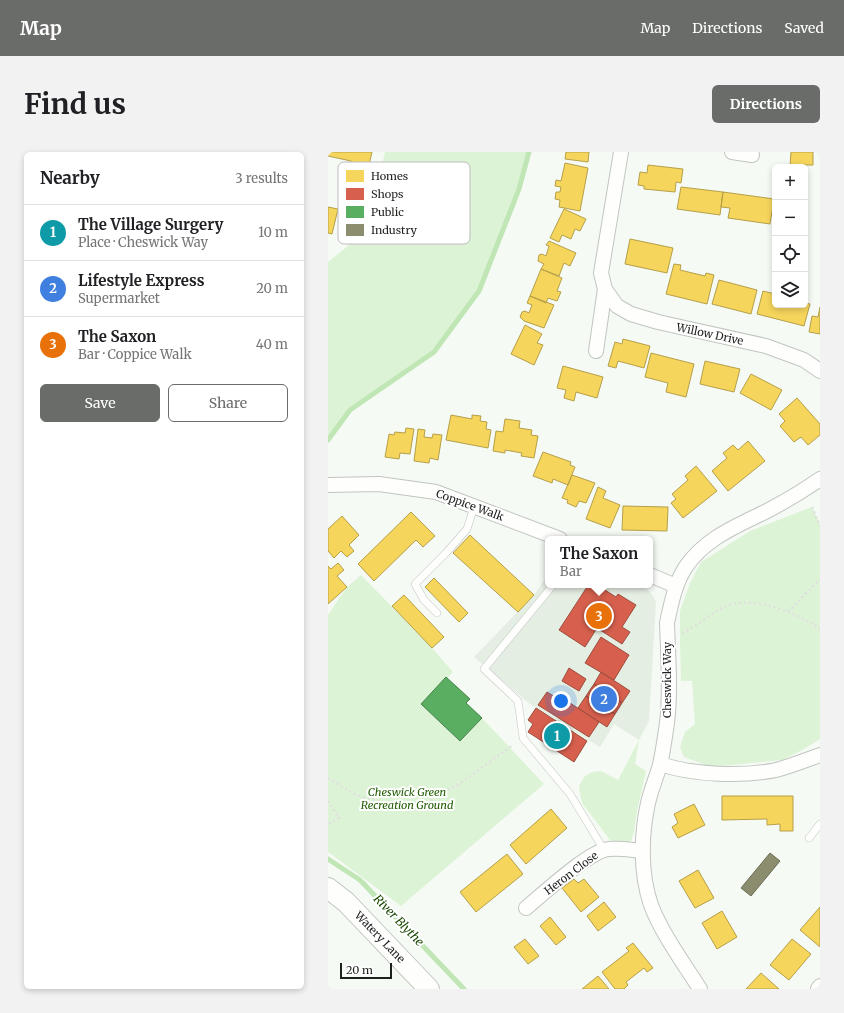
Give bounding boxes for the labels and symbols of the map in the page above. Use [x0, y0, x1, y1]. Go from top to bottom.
legend [338, 162, 470, 244]
text: Homes [371, 169, 408, 183]
text: Shops [371, 187, 403, 201]
text: Public [371, 205, 404, 219]
text: Industry [371, 223, 418, 237]
street label: Willow Drive [674, 320, 745, 348]
street label: Coppice Walk [434, 486, 506, 524]
pin: 3 [586, 601, 612, 631]
street label: Cheswick Way [660, 641, 674, 718]
pin: 2 [591, 684, 617, 714]
your location [551, 691, 571, 711]
pin: 1 [544, 721, 570, 751]
park label: Cheswick Green Recreation Ground [361, 785, 454, 812]
street label: Heron Close [541, 848, 601, 898]
water label: River Blythe [371, 891, 427, 949]
street label: Watery Lane [351, 908, 408, 966]
scale bar [340, 961, 392, 980]

